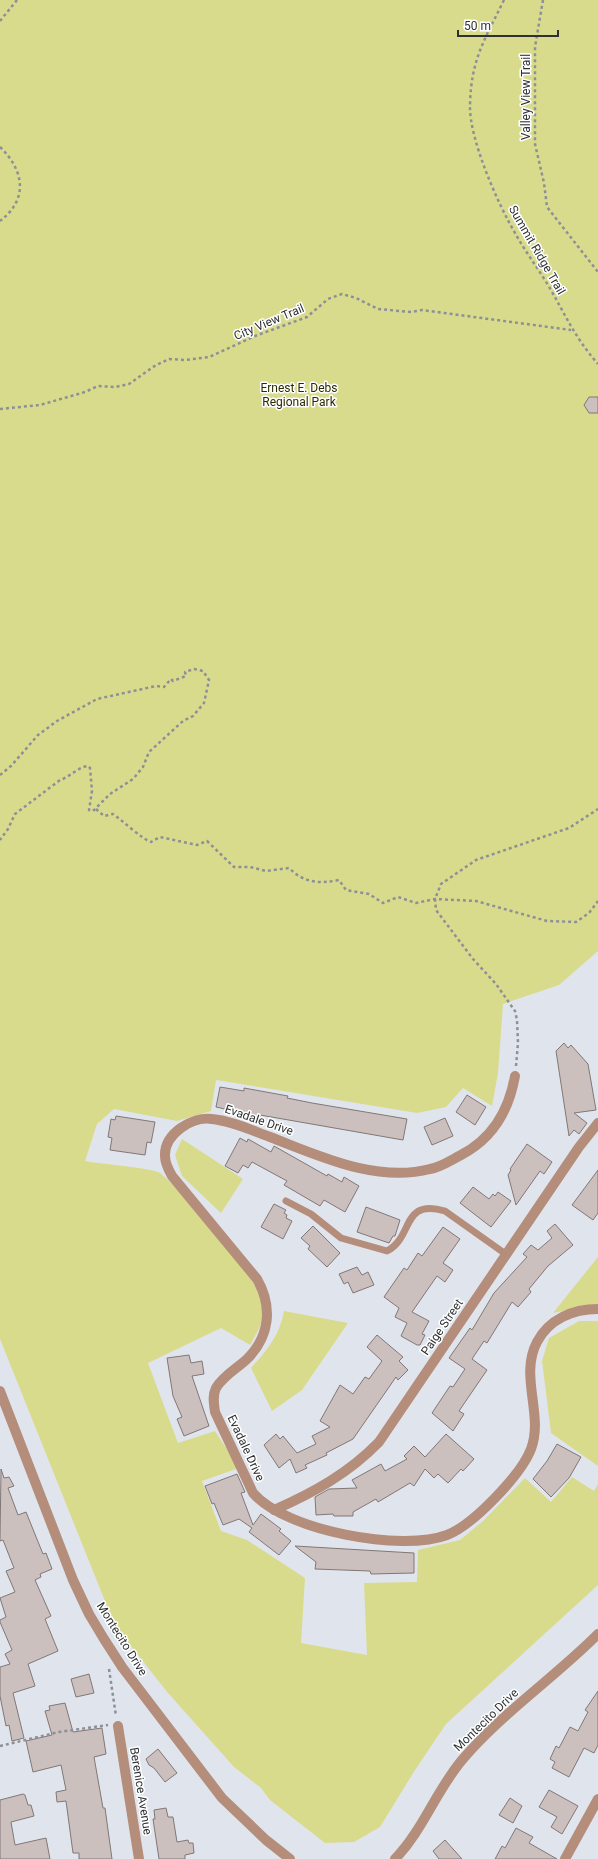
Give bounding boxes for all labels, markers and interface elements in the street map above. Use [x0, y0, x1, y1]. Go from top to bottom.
scale bar [458, 12, 558, 38]
text: 50 m [464, 19, 491, 33]
street label: Valley View Trail [519, 54, 533, 140]
street label: Summit Ridge Trail [506, 203, 568, 297]
street label: City View Trail [232, 301, 306, 343]
park label: Ernest E. Debs Regional Park [260, 381, 338, 409]
street label: Evadale Drive [223, 1102, 295, 1138]
street label: Paige Street [418, 1296, 466, 1358]
street label: Evadale Drive [225, 1413, 267, 1483]
street label: Montecito Drive [94, 1600, 150, 1678]
street label: Montecito Drive [451, 1686, 521, 1754]
street label: Berenice Avenue [127, 1746, 155, 1836]

